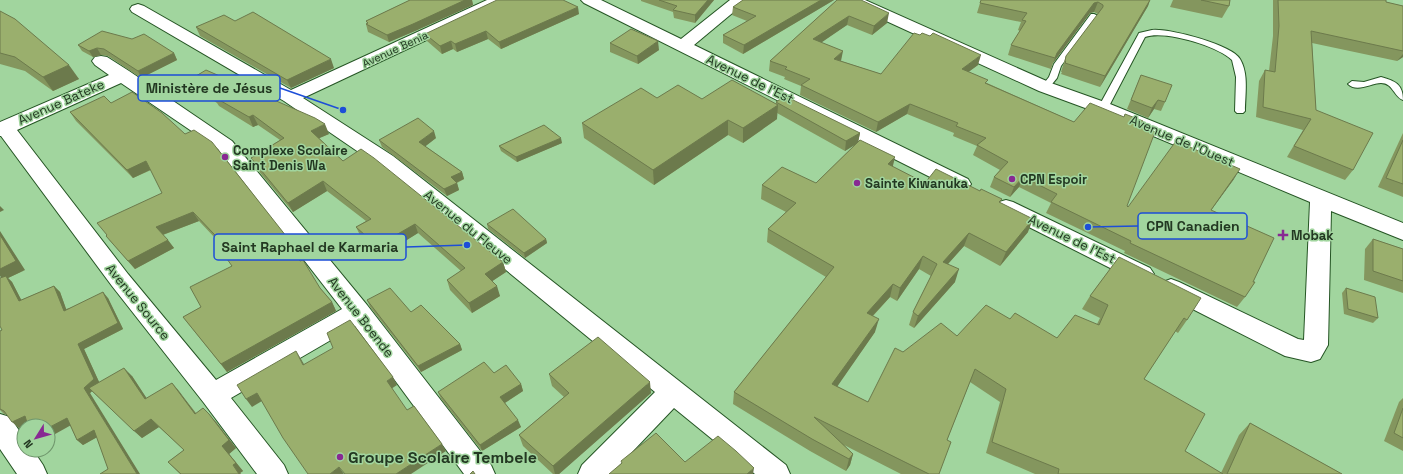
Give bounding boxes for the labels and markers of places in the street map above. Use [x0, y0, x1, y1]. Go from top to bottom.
callout: Ministère de Jésus [138, 75, 280, 101]
place label: Complexe Scolaire Saint Denis Wa [233, 142, 348, 174]
marker: Complexe Scolaire Saint Denis Wa [220, 152, 230, 162]
place label: CPN Espoir [1020, 171, 1087, 188]
marker: CPN Espoir [1007, 174, 1017, 184]
place label: Sainte Kiwanuka [865, 175, 969, 192]
marker: Sainte Kiwanuka [852, 178, 862, 188]
callout: CPN Canadien [1138, 213, 1247, 239]
place label: Mobak [1291, 227, 1334, 244]
marker: Mobak [1278, 230, 1288, 240]
callout: Saint Raphael de Karmaria [214, 234, 406, 260]
place label: Groupe Scolaire Tembele [348, 447, 537, 468]
marker: Groupe Scolaire Tembele [335, 452, 345, 462]

